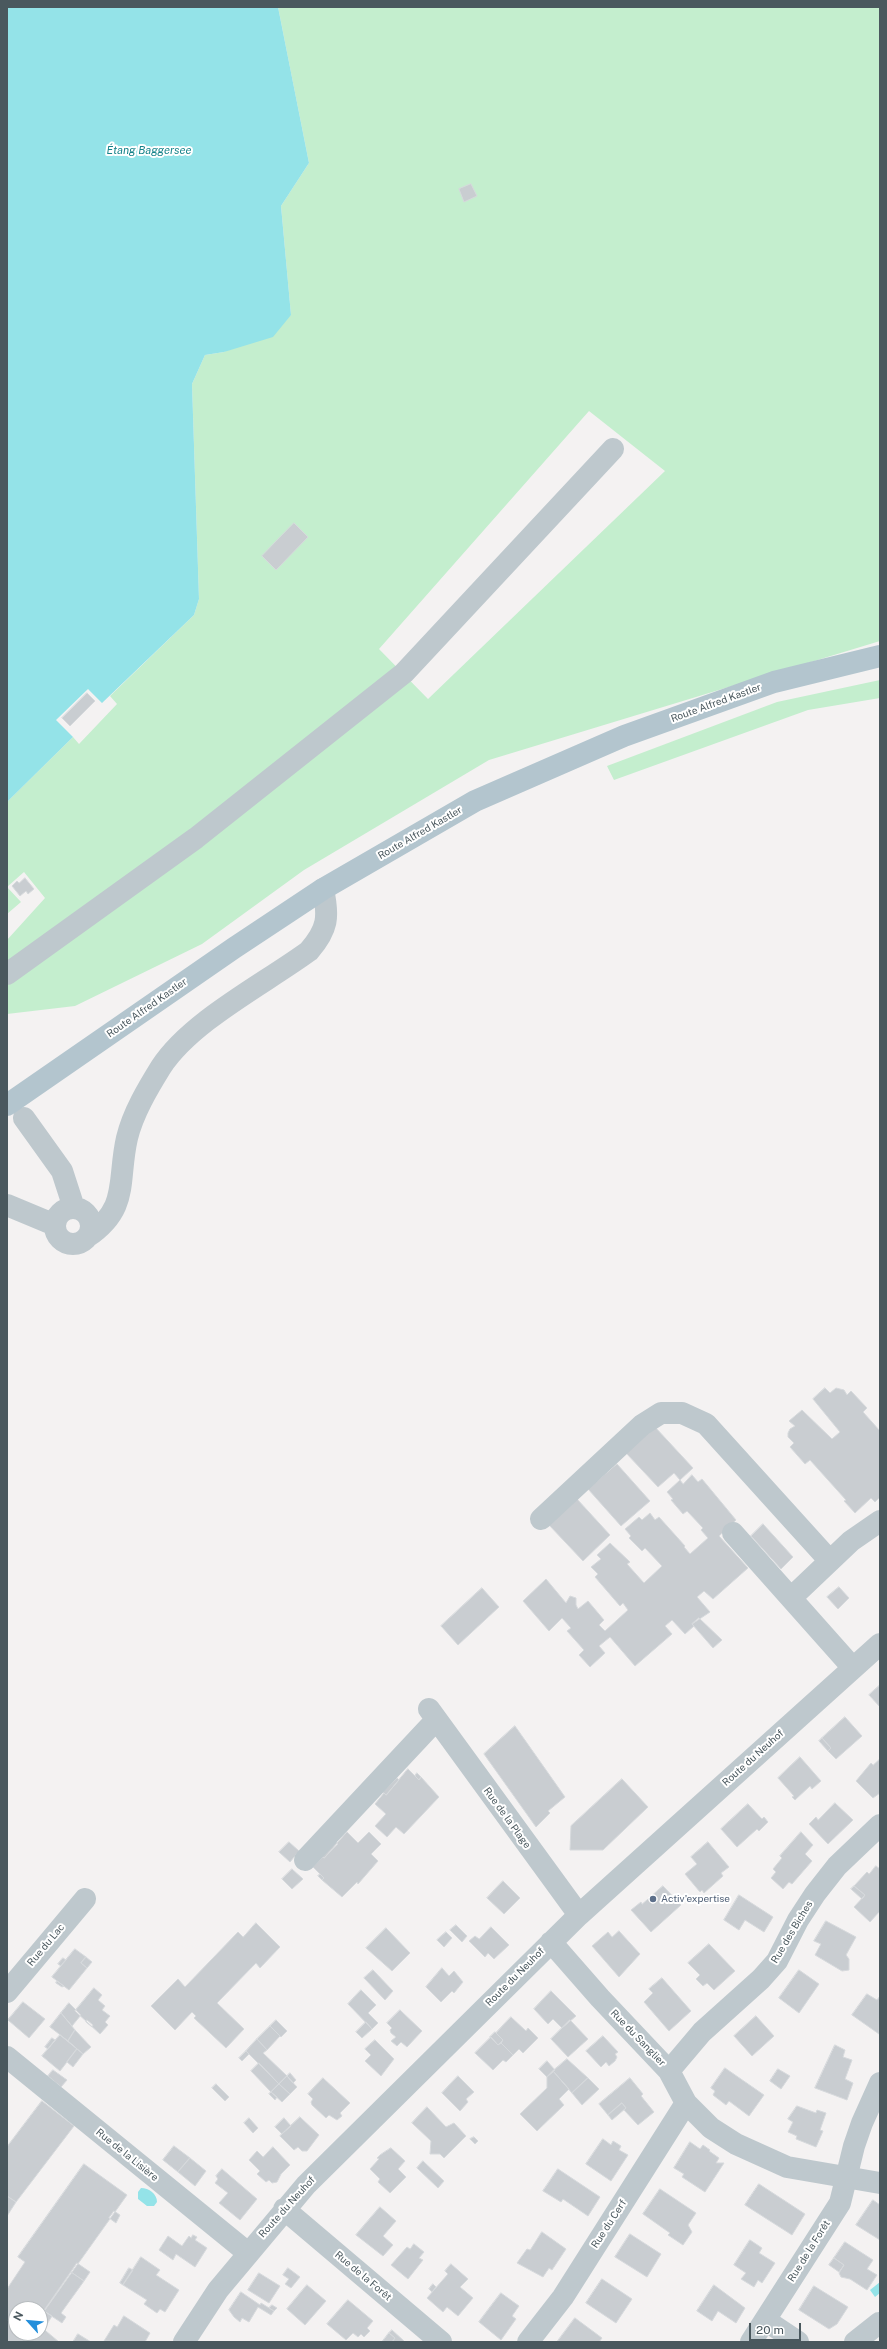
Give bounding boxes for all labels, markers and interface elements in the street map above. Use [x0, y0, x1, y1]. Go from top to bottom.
water label: Étang Baggersee [107, 144, 191, 158]
street label: Route Alfred Kastler [669, 681, 763, 725]
street label: Route Alfred Kastler [376, 804, 464, 862]
street label: Route Alfred Kastler [105, 976, 189, 1040]
street label: Route du Neuhof [720, 1727, 786, 1789]
street label: Rue de la Plage [481, 1785, 533, 1851]
place label: Activ'expertise [661, 1893, 730, 1905]
marker: Activ'expertise [648, 1894, 658, 1904]
street label: Rue des Biches [769, 1899, 815, 1965]
street label: Rue du Lac [25, 1921, 67, 1969]
street label: Route du Neuhof [483, 1945, 547, 2009]
street label: Rue du Sanglier [608, 2007, 668, 2069]
street label: Rue de la Lisière [93, 2126, 161, 2184]
street label: Route du Neuhof [256, 2174, 318, 2240]
street label: Rue du Cerf [589, 2198, 629, 2250]
street label: Rue de la Forêt [785, 2218, 833, 2284]
street label: Rue de la Forêt [332, 2249, 394, 2303]
north arrow [8, 2301, 48, 2341]
text: N [11, 2309, 25, 2323]
scale bar [751, 2315, 803, 2341]
text: 20 m [756, 2323, 784, 2337]

